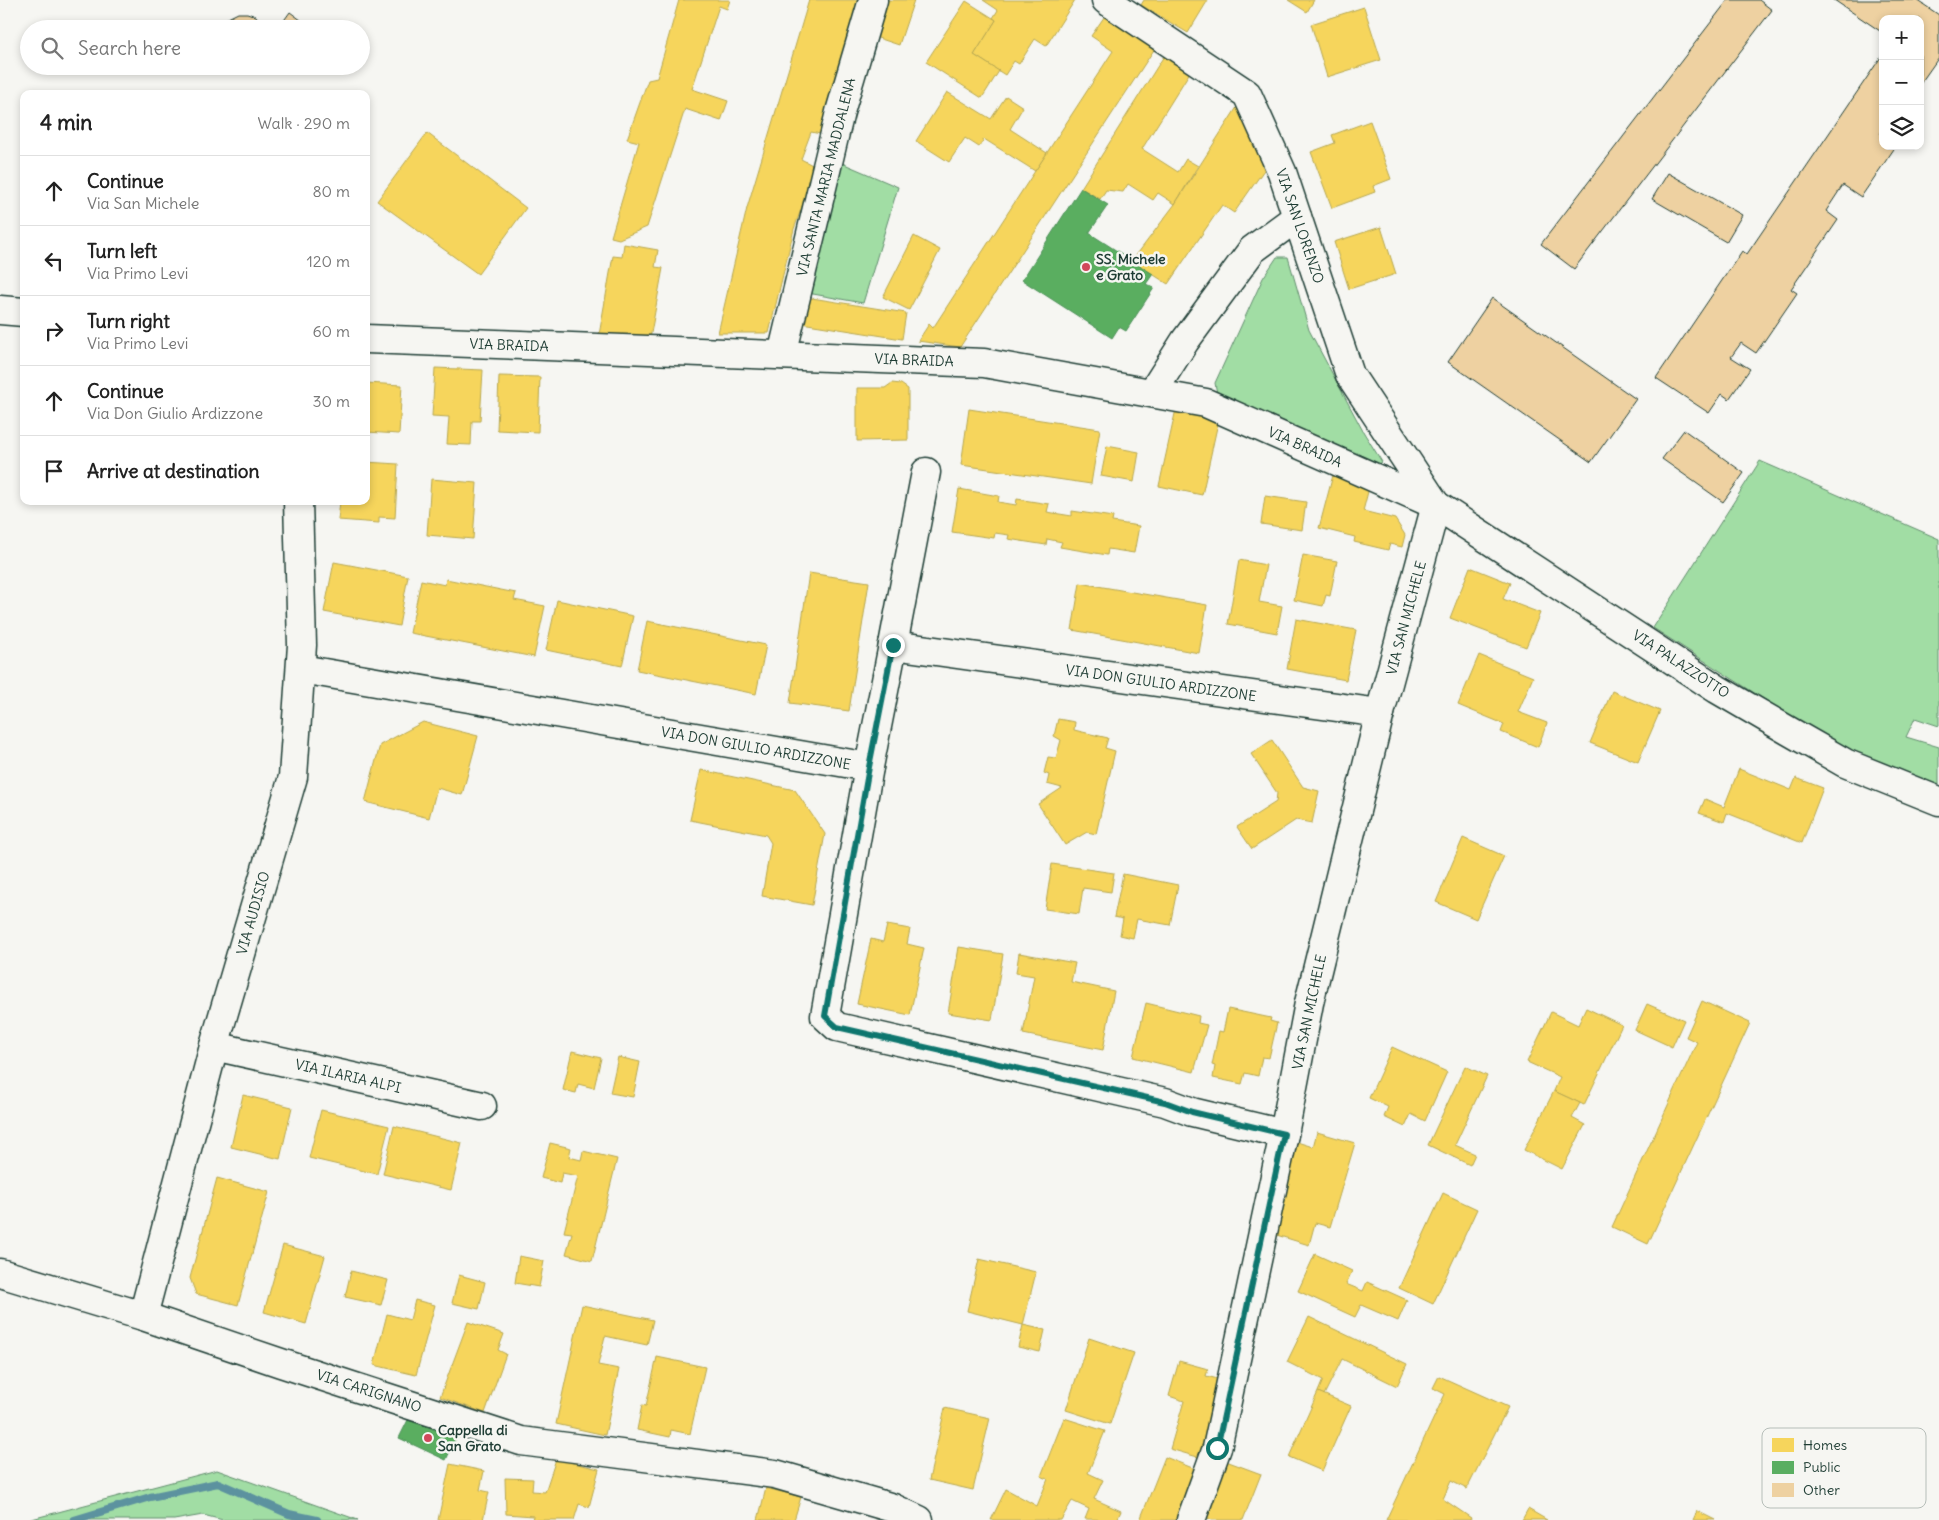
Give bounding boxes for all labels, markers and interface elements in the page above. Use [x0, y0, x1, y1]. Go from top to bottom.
map controls [1879, 15, 1924, 150]
button: + [1879, 15, 1924, 60]
search box [20, 20, 370, 75]
icon: search [38, 34, 66, 62]
text: Search here [78, 36, 181, 60]
button: − [1879, 60, 1924, 105]
street label: VIA SANTA MARIA MADDALENA [793, 76, 859, 278]
button: layers [1879, 105, 1924, 150]
text: 4 min [40, 109, 92, 136]
text: Walk · 290 m [258, 113, 350, 133]
street label: VIA SAN LORENZO [1272, 166, 1328, 286]
text: Continue [87, 169, 164, 193]
icon: ahead [40, 177, 68, 205]
text: 80 m [312, 181, 350, 201]
text: Via San Michele [87, 193, 199, 213]
text: Turn left [87, 239, 157, 263]
icon: left [40, 247, 68, 275]
place label: SS. Michele e Grato [1096, 250, 1166, 284]
text: 120 m [307, 251, 350, 271]
marker: SS. Michele e Grato [1080, 261, 1092, 273]
text: Via Primo Levi [87, 263, 188, 283]
text: Turn right [87, 309, 170, 333]
icon: right [40, 317, 68, 345]
text: 60 m [312, 321, 350, 341]
text: Via Primo Levi [87, 333, 188, 353]
street label: VIA BRAIDA [469, 335, 549, 355]
street label: VIA BRAIDA [874, 350, 954, 370]
text: Continue [87, 379, 164, 403]
icon: ahead [40, 387, 68, 415]
text: 30 m [313, 391, 350, 411]
text: Via Don Giulio Ardizzone [87, 403, 263, 423]
street label: VIA BRAIDA [1265, 423, 1345, 471]
icon: arrive [40, 457, 68, 485]
text: Arrive at destination [87, 459, 260, 483]
street label: VIA SAN MICHELE [1382, 559, 1430, 677]
street label: VIA PALAZZOTTO [1629, 626, 1733, 702]
route end [882, 634, 905, 657]
street label: VIA DON GIULIO ARDIZZONE [1064, 661, 1258, 705]
street label: VIA DON GIULIO ARDIZZONE [660, 722, 852, 774]
street label: VIA AUDISIO [233, 869, 274, 957]
street label: VIA SAN MICHELE [1288, 953, 1330, 1071]
street label: VIA ILARIA ALPI [293, 1055, 403, 1097]
street label: VIA CARIGNANO [314, 1366, 424, 1417]
place label: Cappella di San Grato [438, 1421, 508, 1455]
legend [1762, 1428, 1926, 1508]
marker: Cappella di San Grato [422, 1432, 434, 1444]
text: Homes [1803, 1436, 1847, 1454]
route start [1206, 1437, 1229, 1460]
text: Public [1803, 1458, 1841, 1476]
text: Other [1803, 1481, 1840, 1499]

